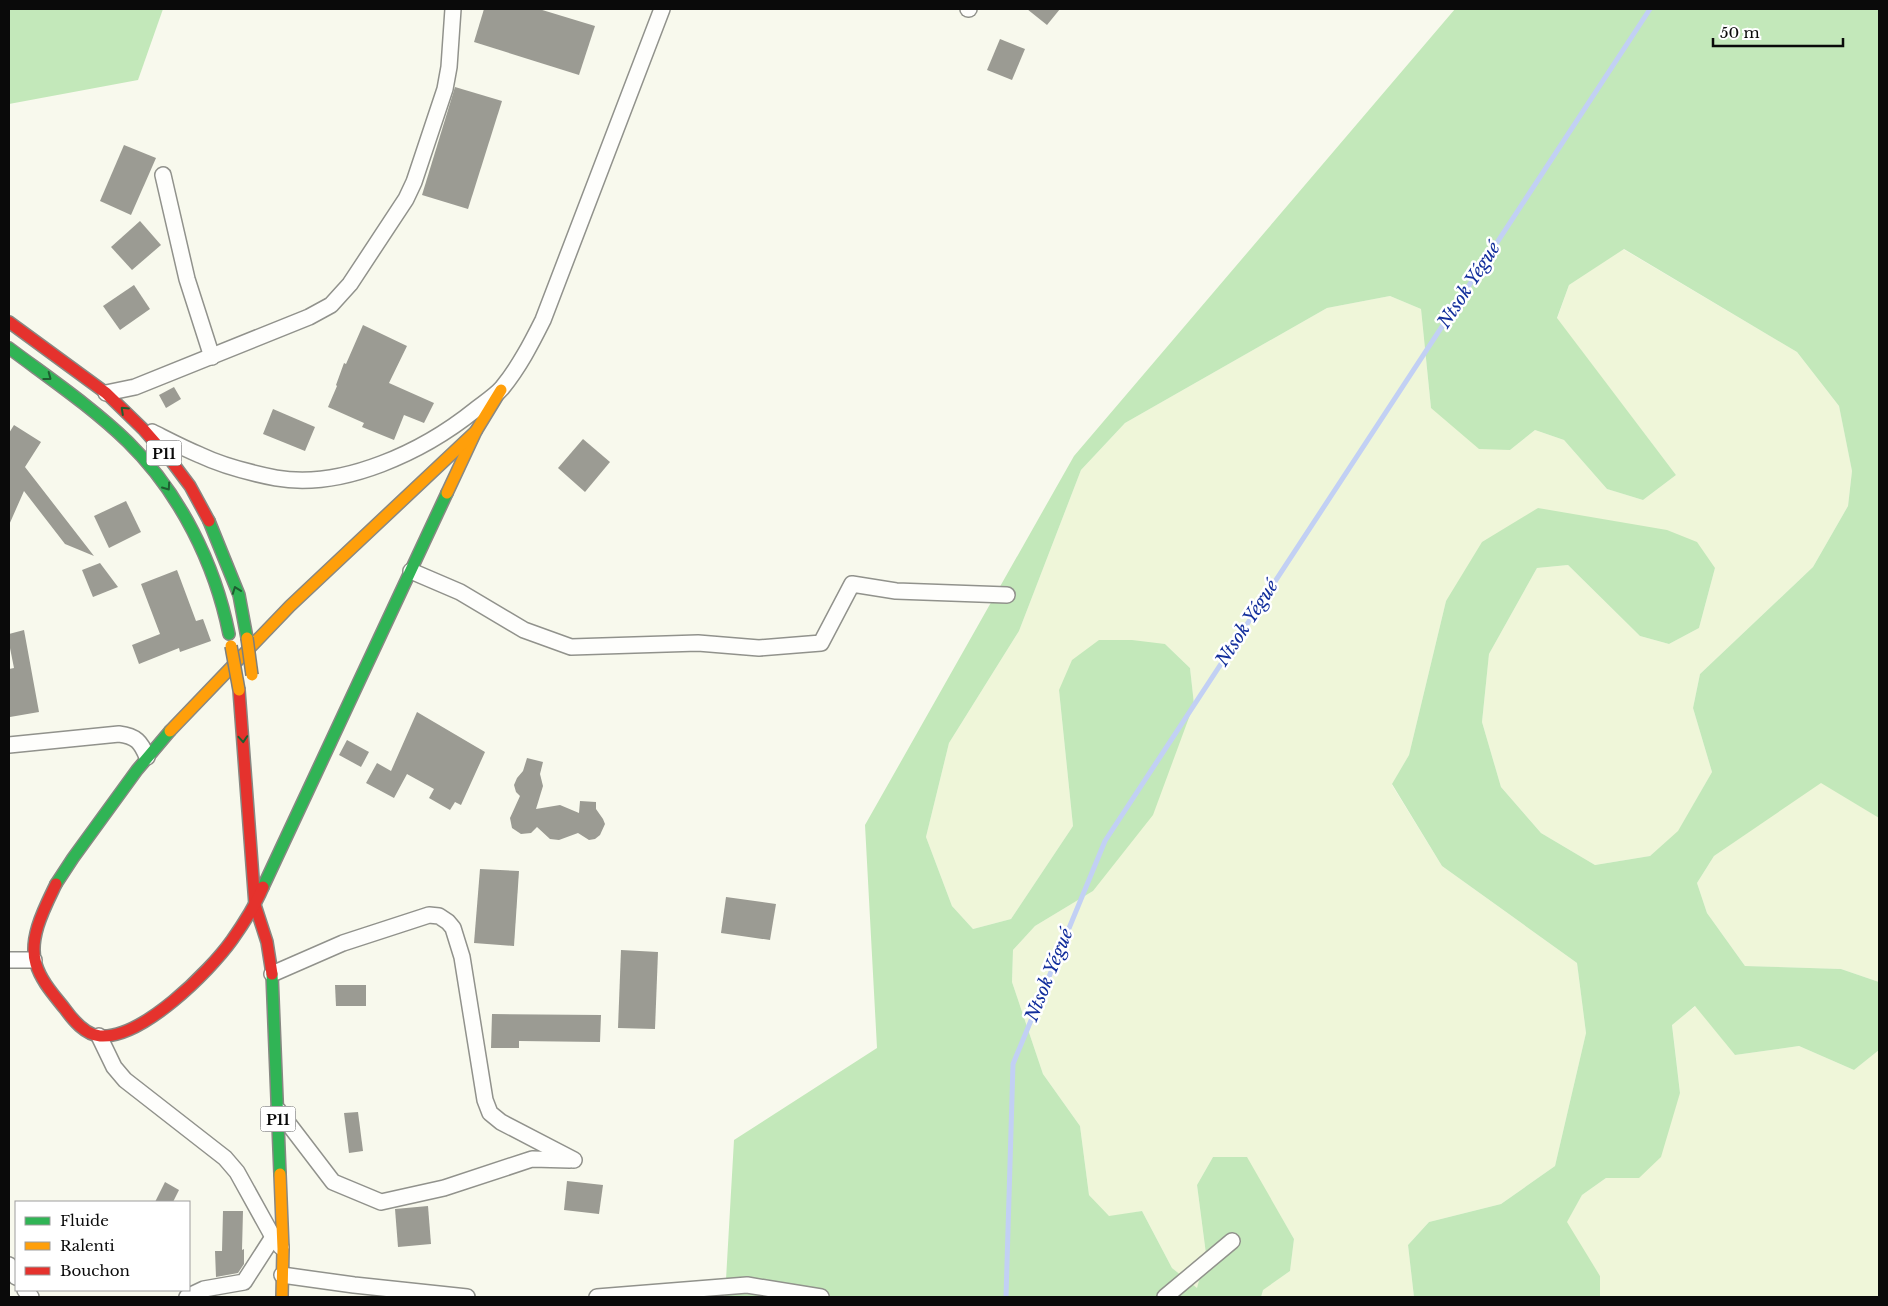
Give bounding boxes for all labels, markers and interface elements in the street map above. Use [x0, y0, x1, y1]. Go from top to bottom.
scale bar [1713, 15, 1843, 47]
text: 50 m [1720, 23, 1760, 42]
water label: Ntsok Yégué [1432, 236, 1506, 333]
one-way arrow [42, 371, 52, 380]
one-way arrow [121, 407, 130, 416]
road number: P11 [146, 440, 182, 466]
one-way arrow [161, 481, 170, 491]
water label: Ntsok Yégué [1210, 574, 1284, 671]
one-way arrow [232, 587, 242, 595]
one-way arrow [237, 735, 248, 743]
water label: Ntsok Yégué [1020, 924, 1078, 1026]
road number: P11 [260, 1106, 296, 1132]
legend [15, 1201, 190, 1291]
text: Fluide [60, 1211, 109, 1230]
text: Ralenti [60, 1236, 115, 1255]
text: Bouchon [60, 1261, 130, 1280]

